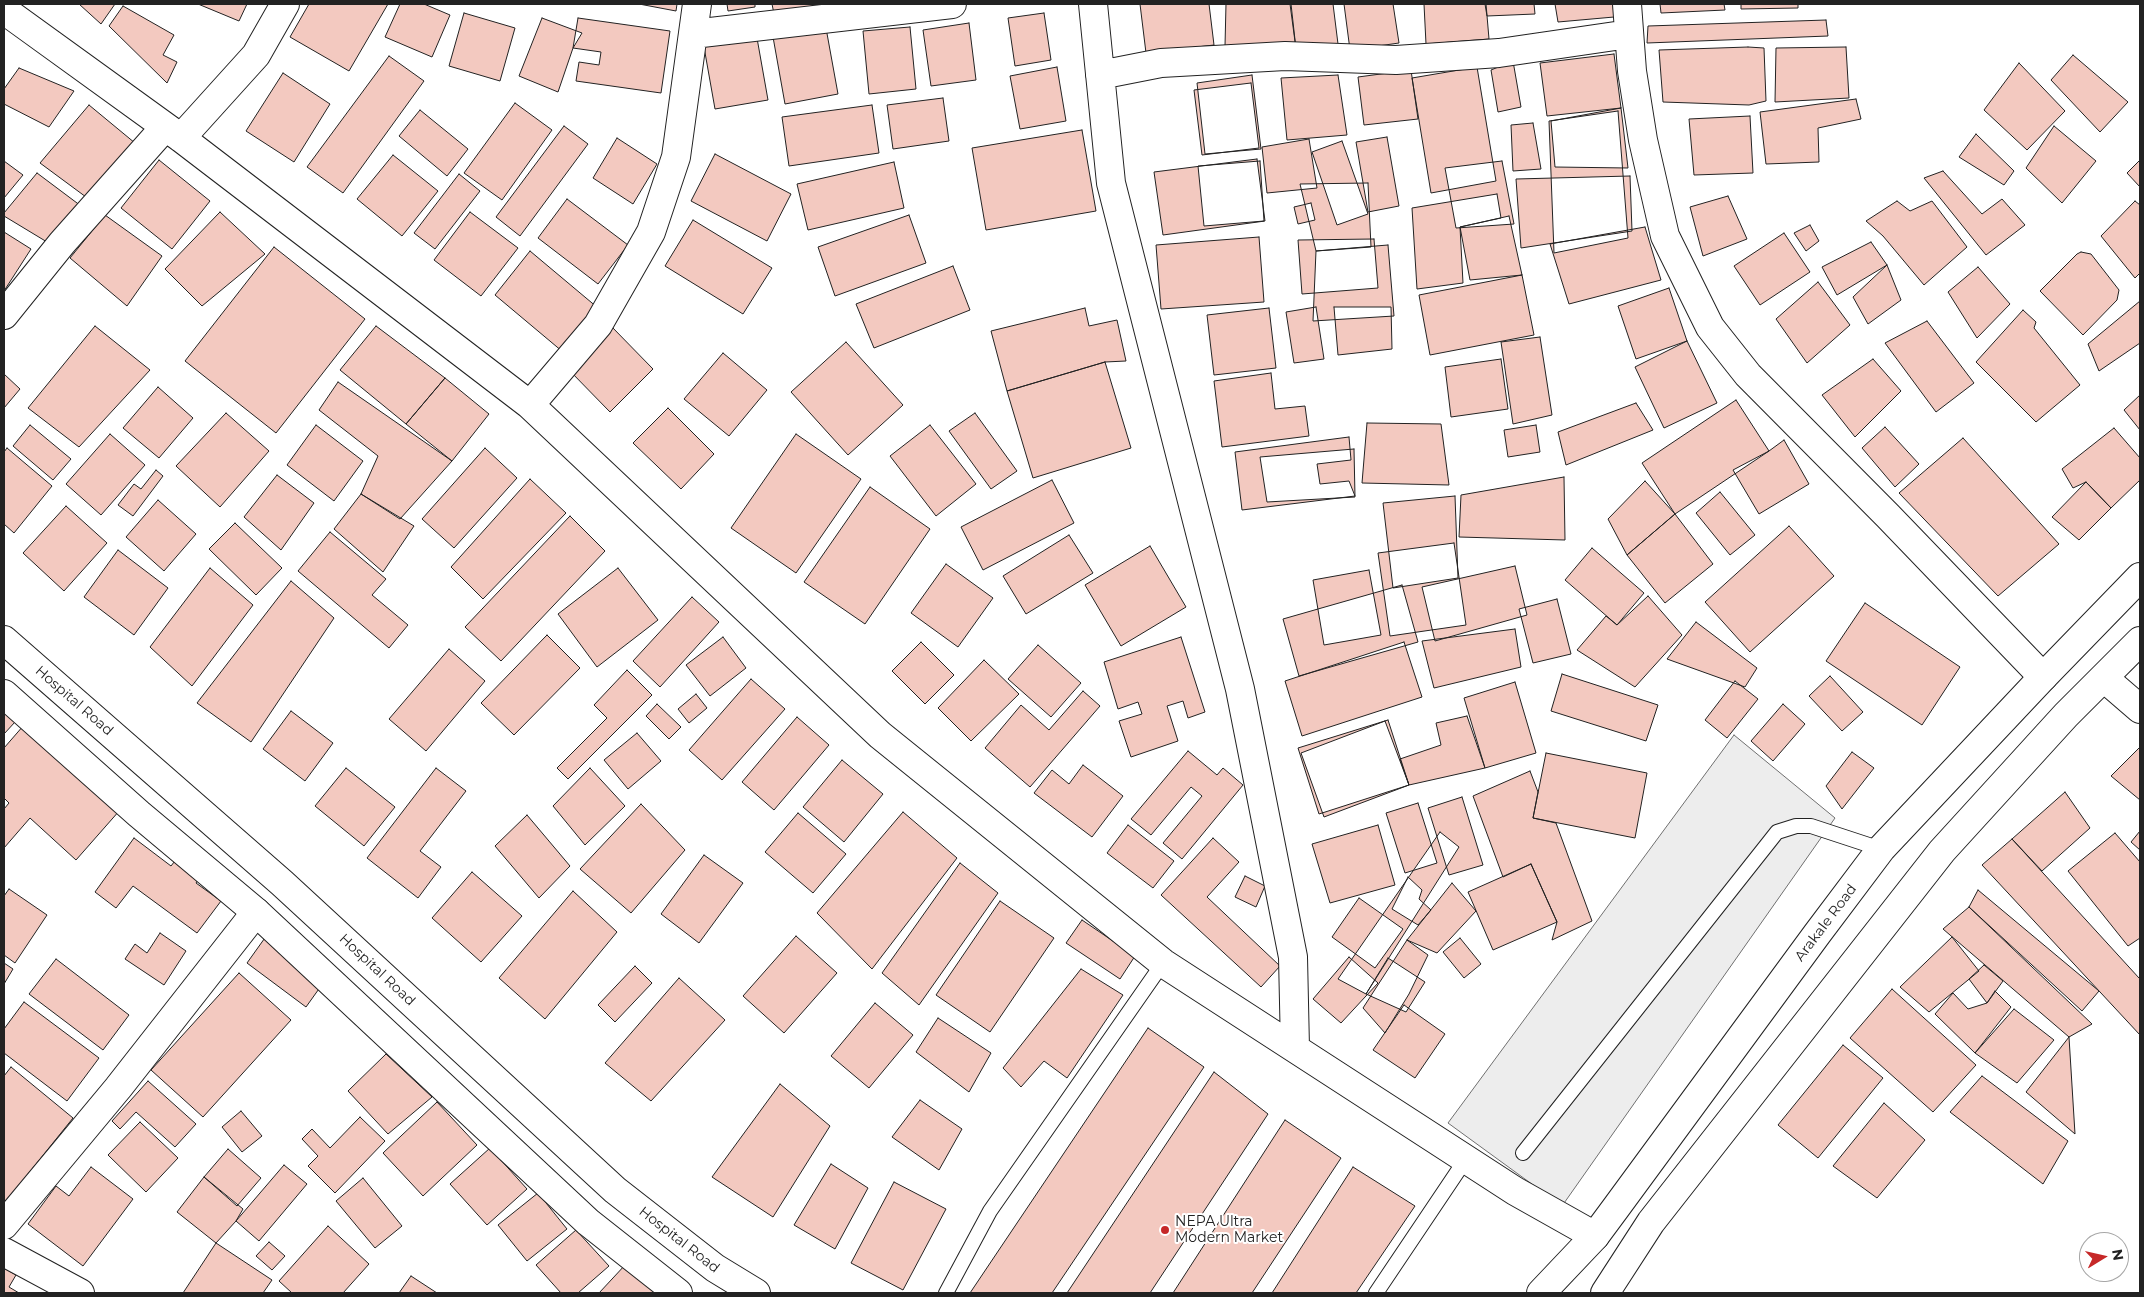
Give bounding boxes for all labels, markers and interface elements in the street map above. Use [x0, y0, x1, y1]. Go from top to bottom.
street label: Hospital Road [32, 663, 116, 739]
street label: Arakale Road [1792, 881, 1860, 965]
street label: Hospital Road [335, 930, 419, 1010]
street label: Hospital Road [635, 1203, 723, 1277]
place label: NEPA Ultra Modern Market [1175, 1214, 1283, 1246]
marker: NEPA Ultra Modern Market [1159, 1224, 1171, 1236]
north arrow [2079, 1232, 2129, 1282]
text: N [2108, 1248, 2128, 1262]

